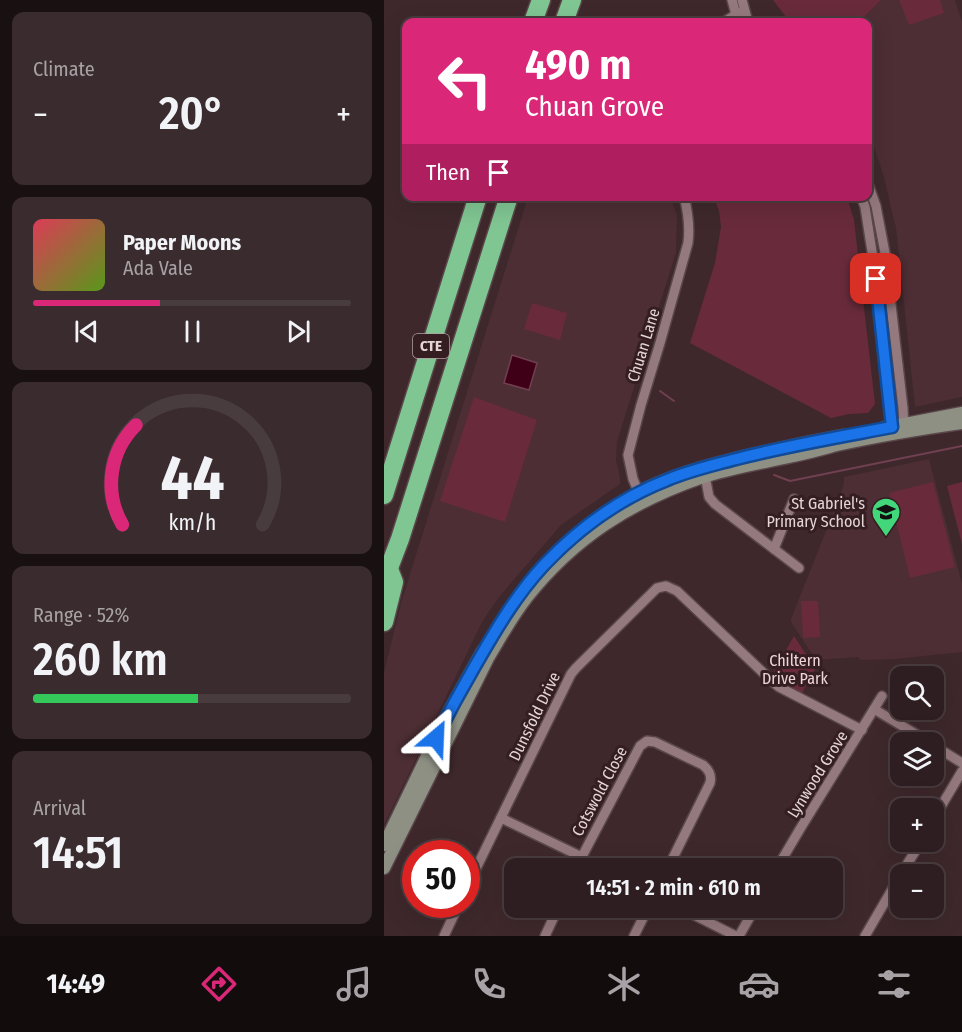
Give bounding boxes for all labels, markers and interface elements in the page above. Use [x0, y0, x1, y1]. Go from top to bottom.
text: 490 m [525, 40, 631, 90]
icon: left [426, 42, 504, 120]
text: Climate [33, 57, 95, 81]
text: 20° [159, 87, 225, 141]
text: Chuan Grove [525, 91, 664, 123]
text: − [33, 95, 48, 135]
text: + [336, 95, 351, 135]
icon: arrive [482, 156, 515, 189]
text: Then [426, 159, 470, 186]
text: Paper Moons [123, 229, 241, 256]
pin [850, 253, 901, 304]
text: Ada Vale [123, 256, 193, 280]
icon: arrive [859, 262, 892, 295]
street label: Chuan Lane [623, 306, 664, 384]
icon: previous [70, 315, 103, 348]
icon: pause [176, 315, 209, 348]
icon: next [282, 315, 315, 348]
road number: CTE [413, 334, 449, 358]
text: 44 [160, 441, 224, 516]
place label: St Gabriel's Primary School [766, 494, 865, 531]
school or university icon: St Gabriel's Primary School [870, 496, 902, 538]
text: km/h [168, 510, 216, 536]
text: Range · 52% [33, 603, 129, 627]
text: 260 km [33, 633, 168, 687]
park label: Chiltern Drive Park [762, 651, 829, 688]
map controls [890, 666, 944, 918]
button: search [890, 666, 944, 720]
street label: Dunsfold Drive [505, 669, 564, 764]
position arrow [404, 706, 468, 770]
street label: Lynwood Grove [783, 727, 852, 821]
button: layers [890, 732, 944, 786]
street label: Cotswold Close [568, 743, 631, 839]
text: Arrival [33, 796, 86, 820]
button: + [890, 798, 944, 852]
text: 14:51 [33, 826, 123, 880]
speed limit sign: 50 [402, 840, 480, 918]
button: − [890, 864, 944, 918]
text: 14:51 · 2 min · 610 m [586, 874, 761, 901]
icon: directions [198, 963, 240, 1005]
icon: music [333, 963, 375, 1005]
icon: phone [468, 963, 510, 1005]
icon: climate [603, 963, 645, 1005]
icon: car [738, 963, 780, 1005]
icon: filters [873, 963, 915, 1005]
text: 14:49 [47, 968, 105, 1000]

